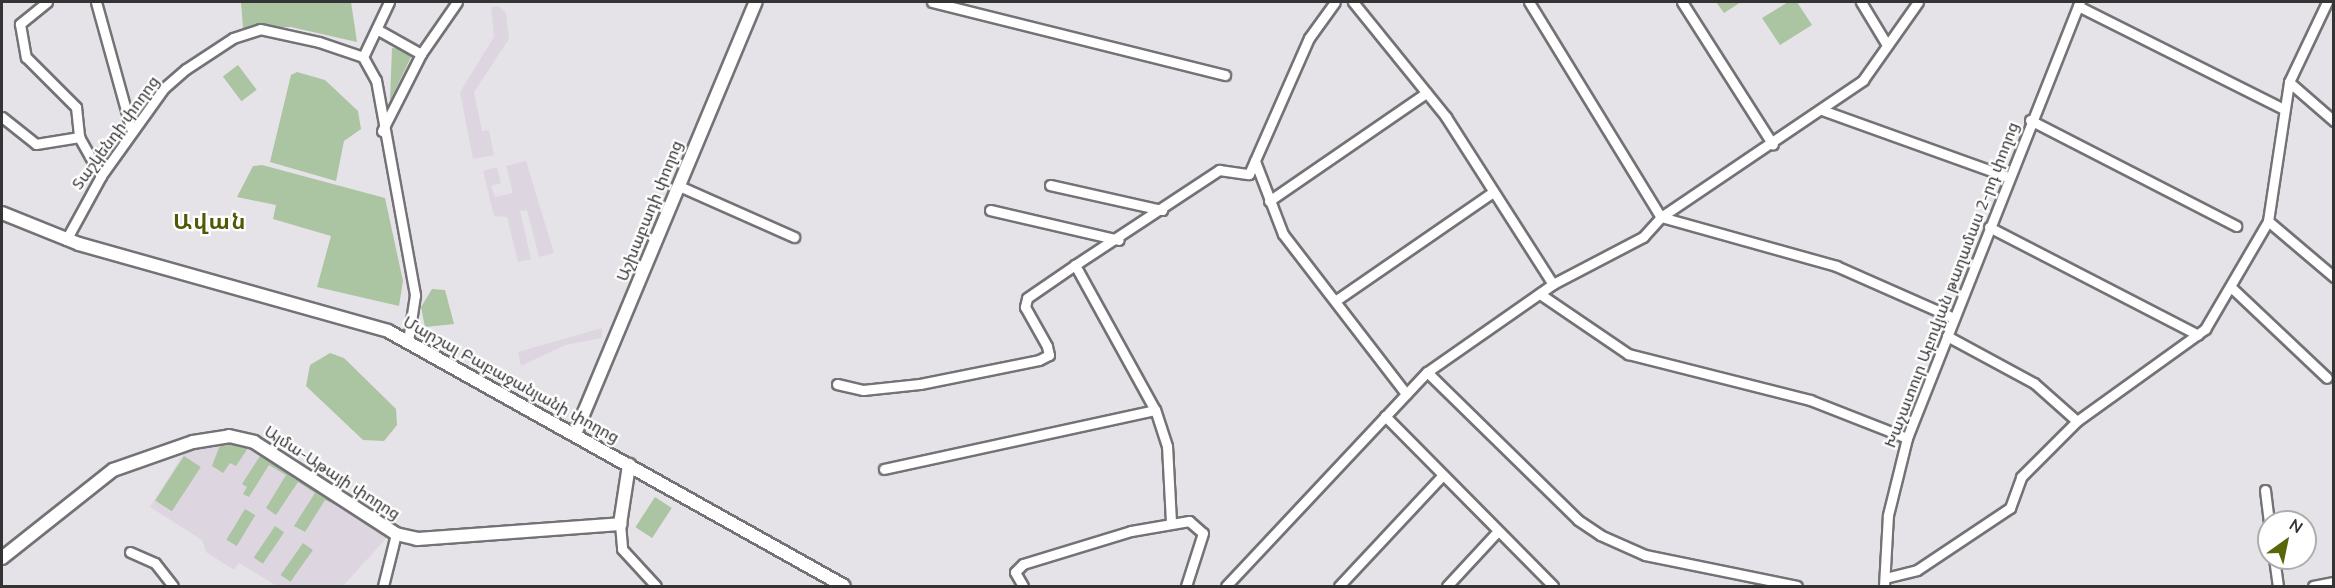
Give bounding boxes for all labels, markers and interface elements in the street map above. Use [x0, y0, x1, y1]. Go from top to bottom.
street label: Տաշկենդի փողոց [68, 72, 164, 194]
street label: Խաչատուր Աբովյան թաղամաս 2-րդ փողոց [1881, 119, 2023, 451]
street label: Աշխաբադի փողոց [613, 138, 687, 284]
district label: Ավան [173, 210, 247, 236]
street label: Մարշալ Բաբաջանյանի փողոց [400, 312, 622, 448]
street label: Ալմա-Աթայի փողոց [260, 422, 404, 524]
north arrow [2257, 510, 2317, 570]
text: N [2285, 514, 2307, 539]

